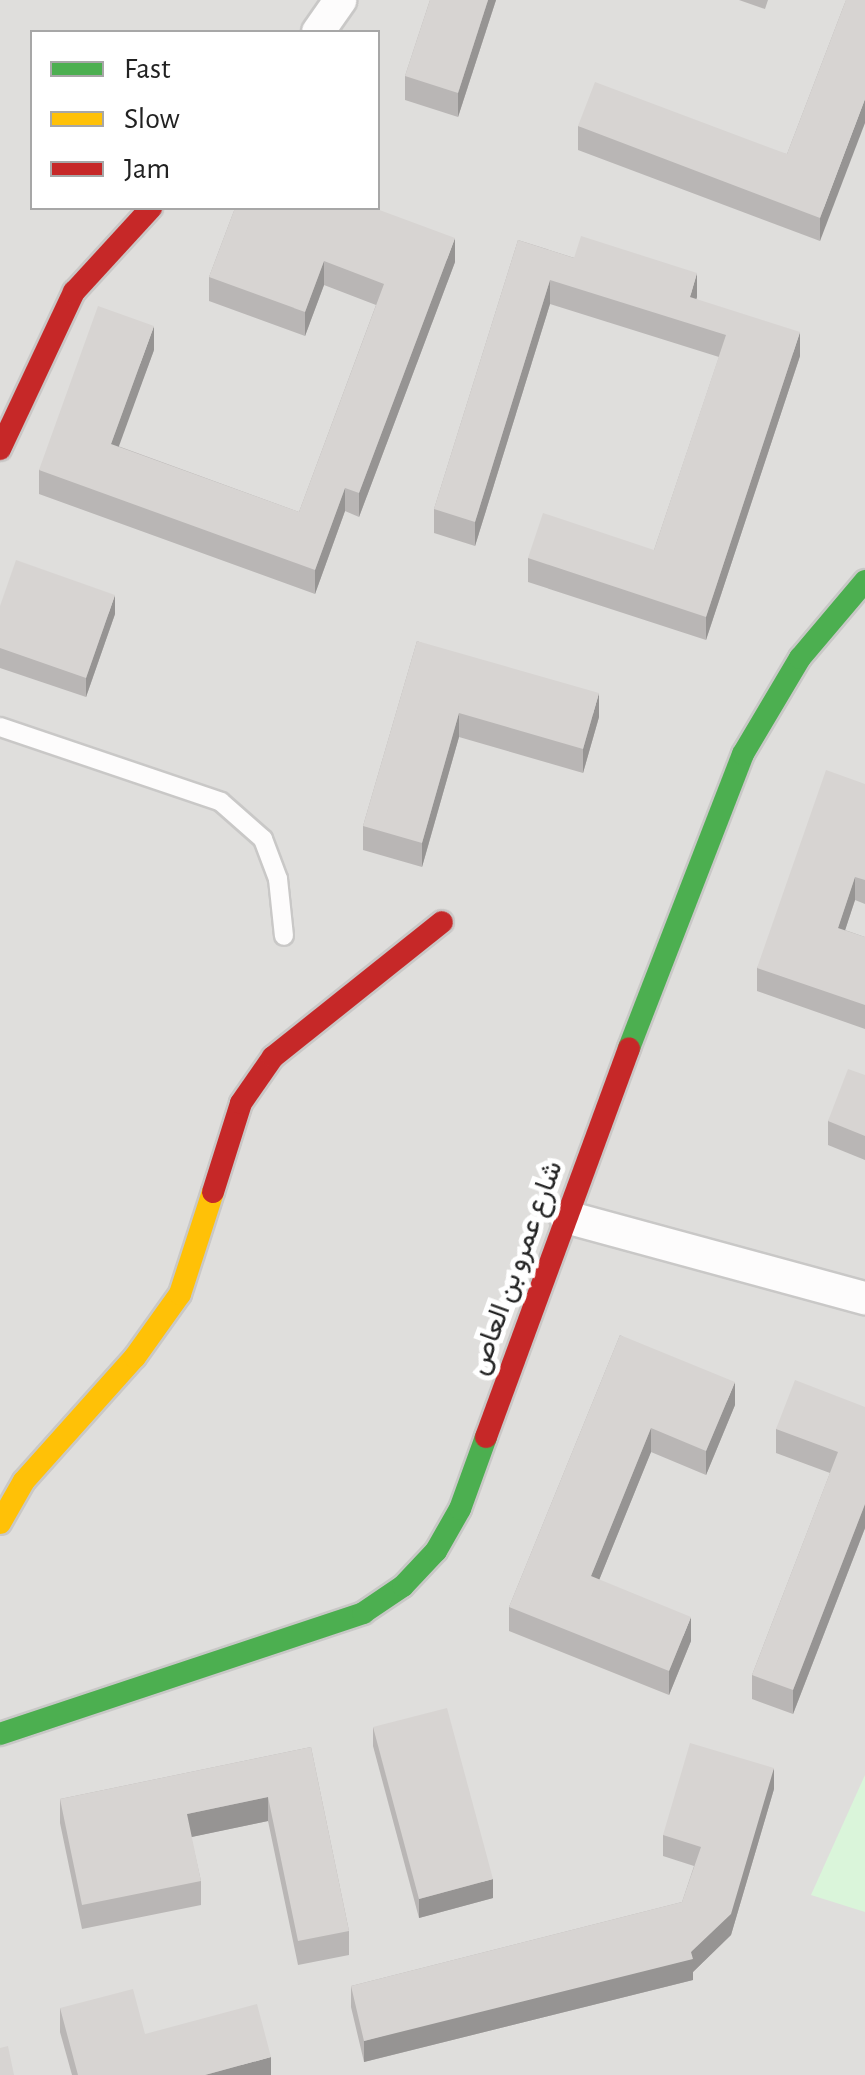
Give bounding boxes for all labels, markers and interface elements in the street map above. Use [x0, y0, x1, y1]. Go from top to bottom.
legend [30, 30, 380, 210]
text: Fast [124, 54, 171, 84]
text: Slow [124, 104, 180, 134]
text: Jam [124, 154, 170, 184]
street label: شارع عمرو بن العاص [462, 1157, 570, 1379]

